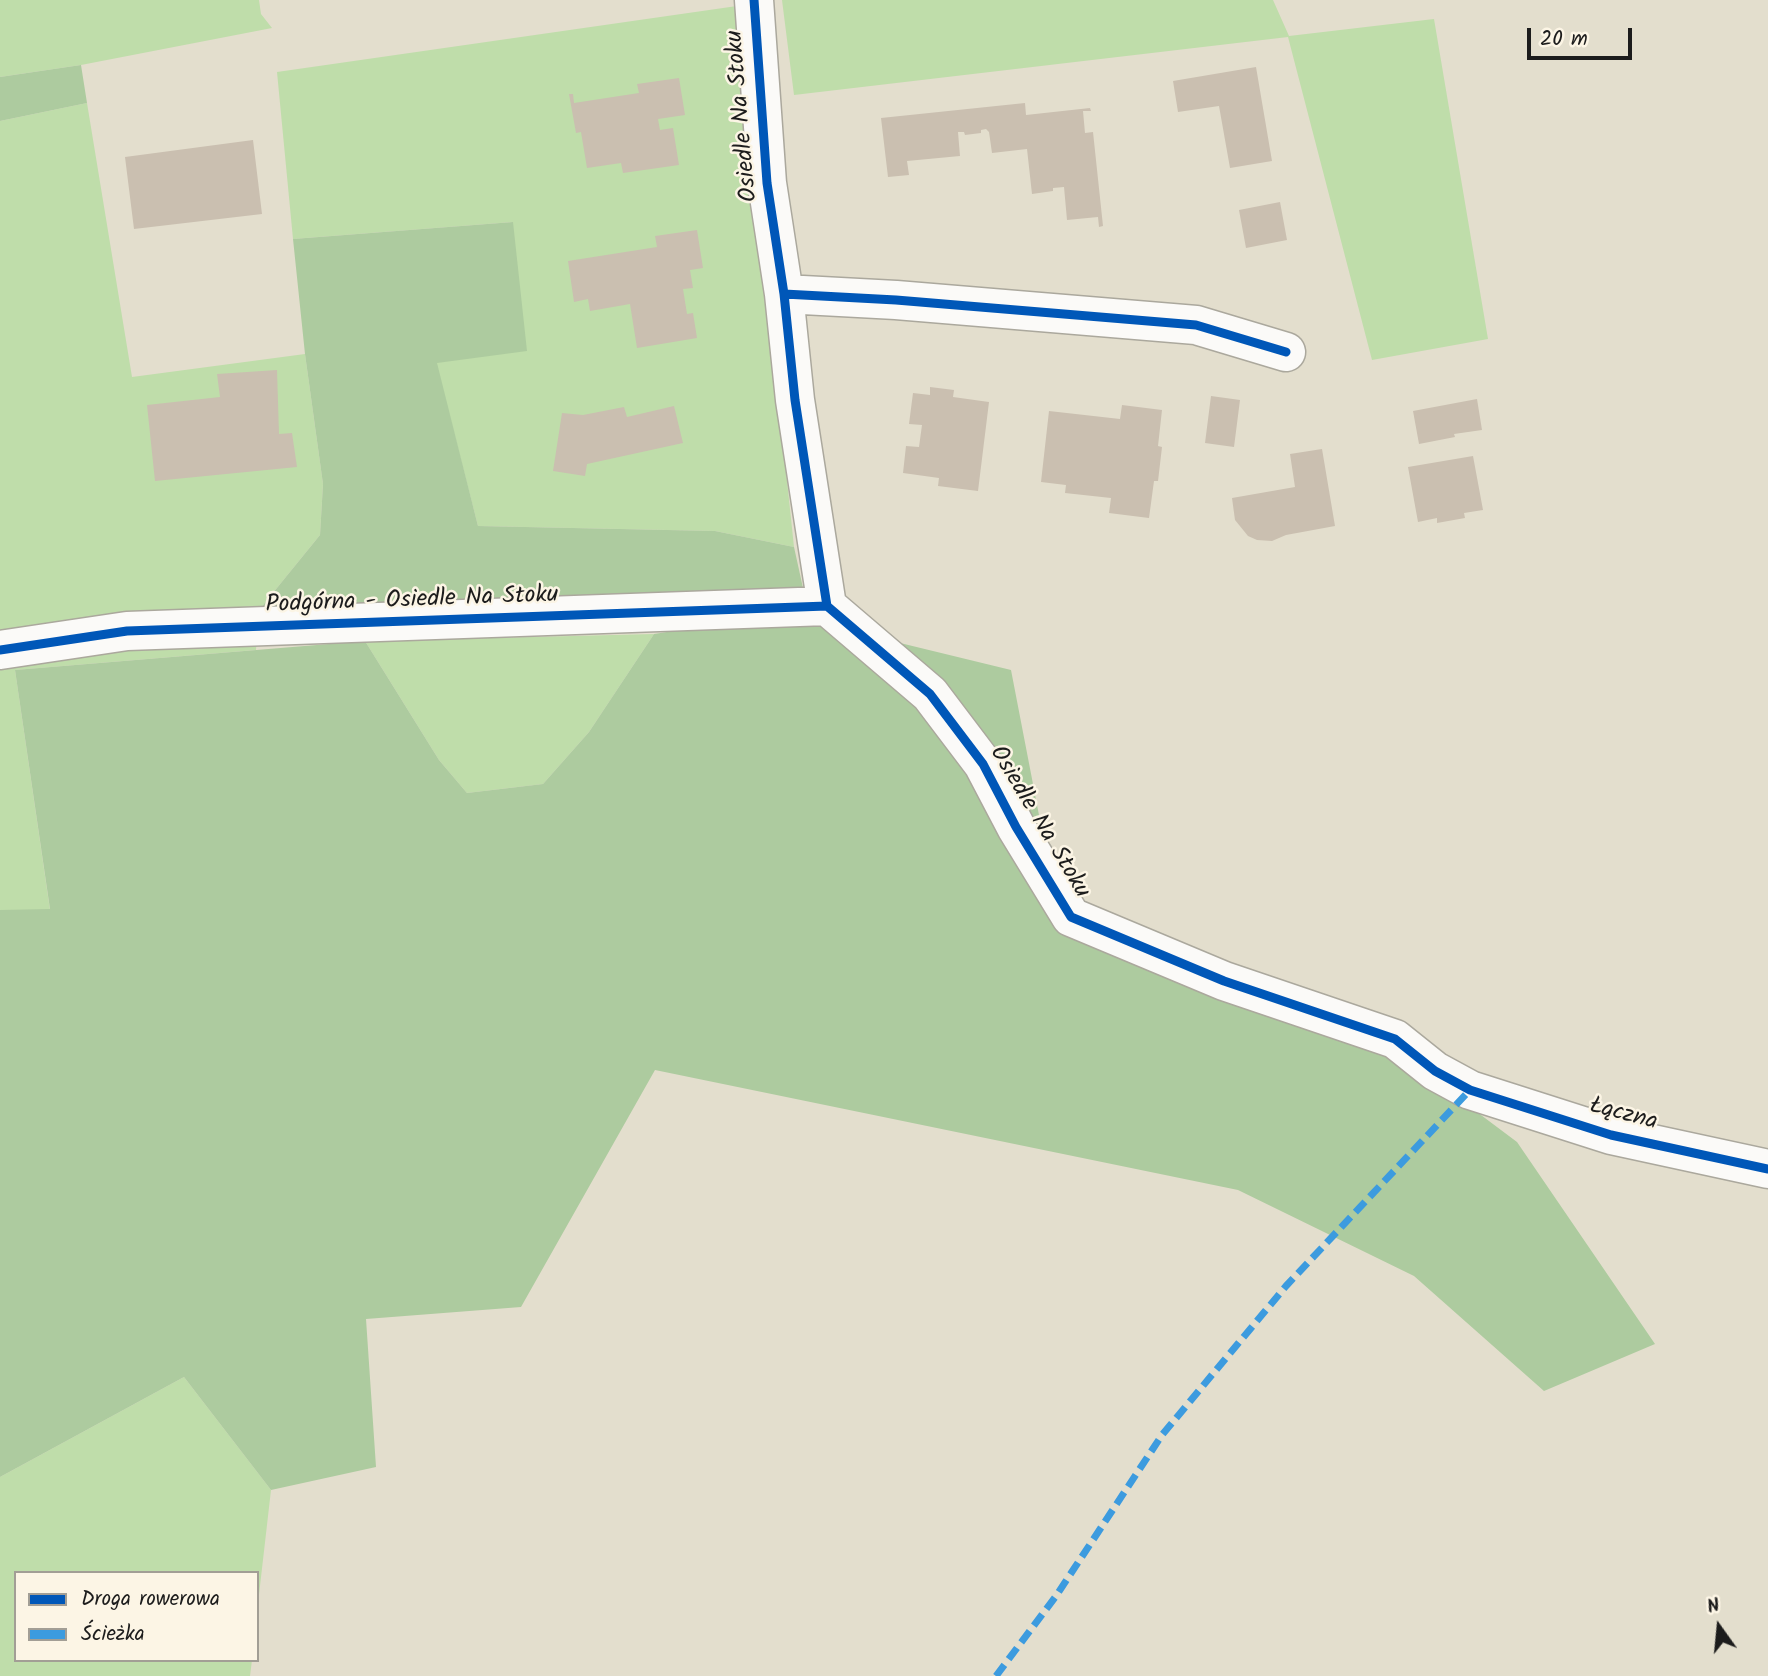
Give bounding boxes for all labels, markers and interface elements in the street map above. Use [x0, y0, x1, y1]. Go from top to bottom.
scale bar [1530, 14, 1635, 58]
text: 20 m [1540, 23, 1588, 56]
street label: Osiedle Na Stoku [722, 29, 766, 203]
street label: Podgórna - Osiedle Na Stoku [265, 582, 559, 622]
street label: Osiedle Na Stoku [981, 742, 1095, 904]
street label: Łączna [1586, 1093, 1660, 1139]
legend [14, 1571, 259, 1662]
text: Droga rowerowa [81, 1583, 220, 1616]
text: N [1704, 1591, 1723, 1623]
north arrow [1684, 1592, 1754, 1662]
text: Ścieżka [81, 1618, 145, 1651]

